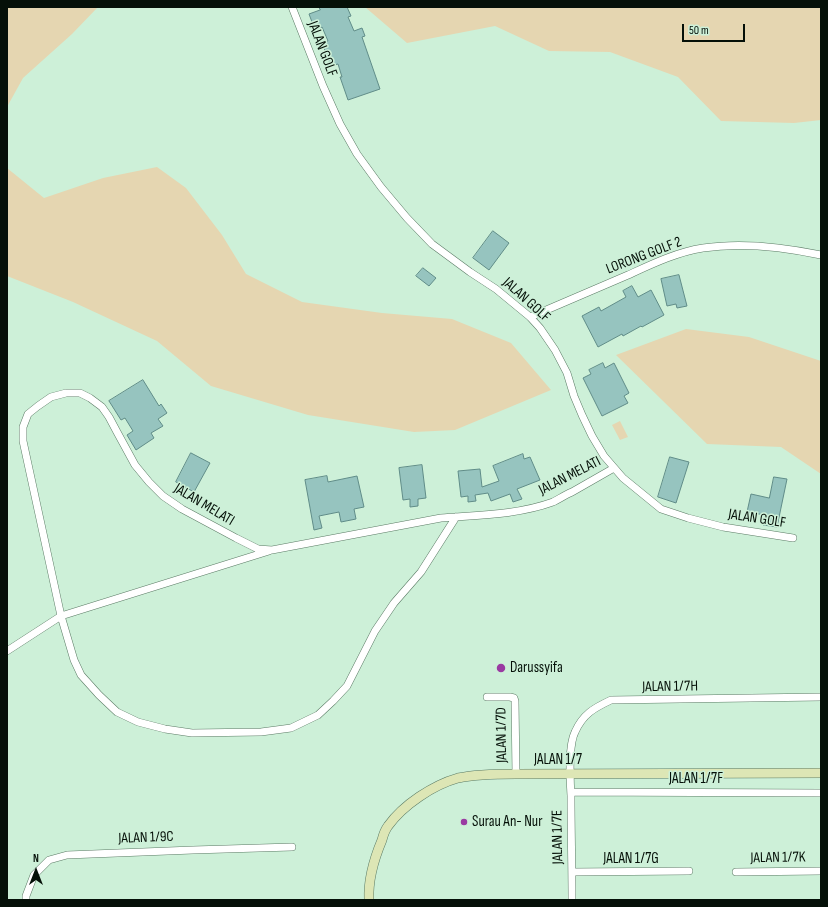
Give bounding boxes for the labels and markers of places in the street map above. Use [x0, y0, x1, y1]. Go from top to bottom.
place label: Darussyifa [510, 659, 563, 677]
marker: Darussyifa [495, 662, 507, 674]
place label: Surau An- Nur [472, 813, 542, 831]
marker: Surau An- Nur [459, 817, 469, 827]

